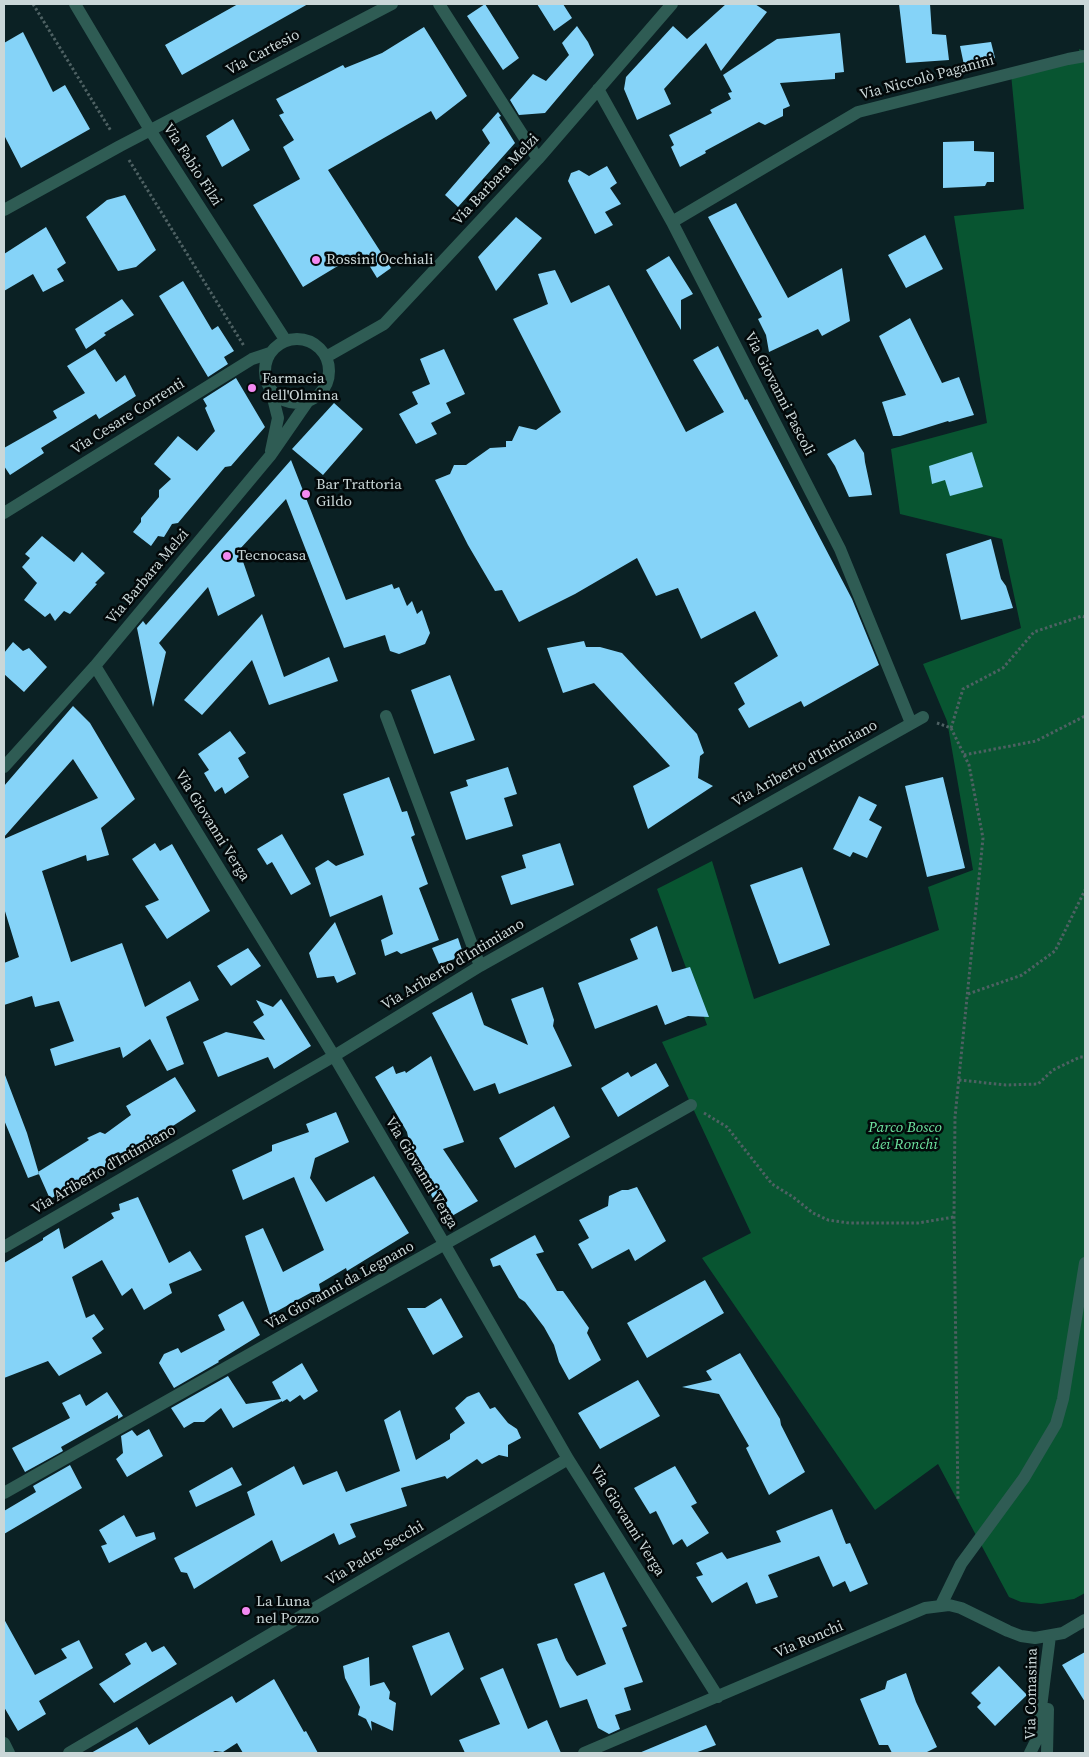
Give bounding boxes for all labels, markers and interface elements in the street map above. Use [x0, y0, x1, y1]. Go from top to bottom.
street label: Via Cartesio [223, 26, 303, 80]
street label: Via Niccolò Paganini [858, 51, 996, 105]
street label: Via Fabio Filzi [159, 120, 225, 210]
street label: Via Barbara Melzi [449, 131, 543, 229]
place label: Rossini Occhiali [326, 251, 434, 269]
marker: Rossini Occhiali [310, 254, 322, 266]
street label: Via Giovanni Pascoli [740, 329, 818, 459]
place label: Farmacia dell'Olmina [262, 370, 339, 405]
street label: Via Cesare Correnti [68, 375, 188, 459]
marker: Farmacia dell'Olmina [246, 382, 258, 394]
place label: Bar Trattoria Gildo [316, 476, 402, 511]
marker: Bar Trattoria Gildo [300, 488, 312, 500]
street label: Via Barbara Melzi [103, 526, 193, 628]
place label: Tecnocasa [237, 547, 306, 565]
marker: Tecnocasa [221, 550, 233, 562]
street label: Via Ariberto d'Intimiano [729, 717, 881, 811]
street label: Via Giovanni Verga [171, 767, 253, 885]
street label: Via Ariberto d'Intimiano [378, 915, 528, 1015]
street label: Via Giovanni Verga [381, 1114, 461, 1232]
park label: Parco Bosco dei Ronchi [868, 1119, 942, 1154]
street label: Via Ariberto d'Intimiano [29, 1121, 179, 1219]
street label: Via Giovanni da Legnano [263, 1238, 417, 1334]
street label: Via Giovanni Verga [586, 1462, 668, 1580]
street label: Via Padre Secchi [323, 1518, 427, 1590]
place label: La Luna nel Pozzo [256, 1593, 319, 1628]
marker: La Luna nel Pozzo [240, 1605, 252, 1617]
street label: Via Ronchi [772, 1617, 846, 1663]
street label: Via Comasina [1022, 1648, 1042, 1740]

